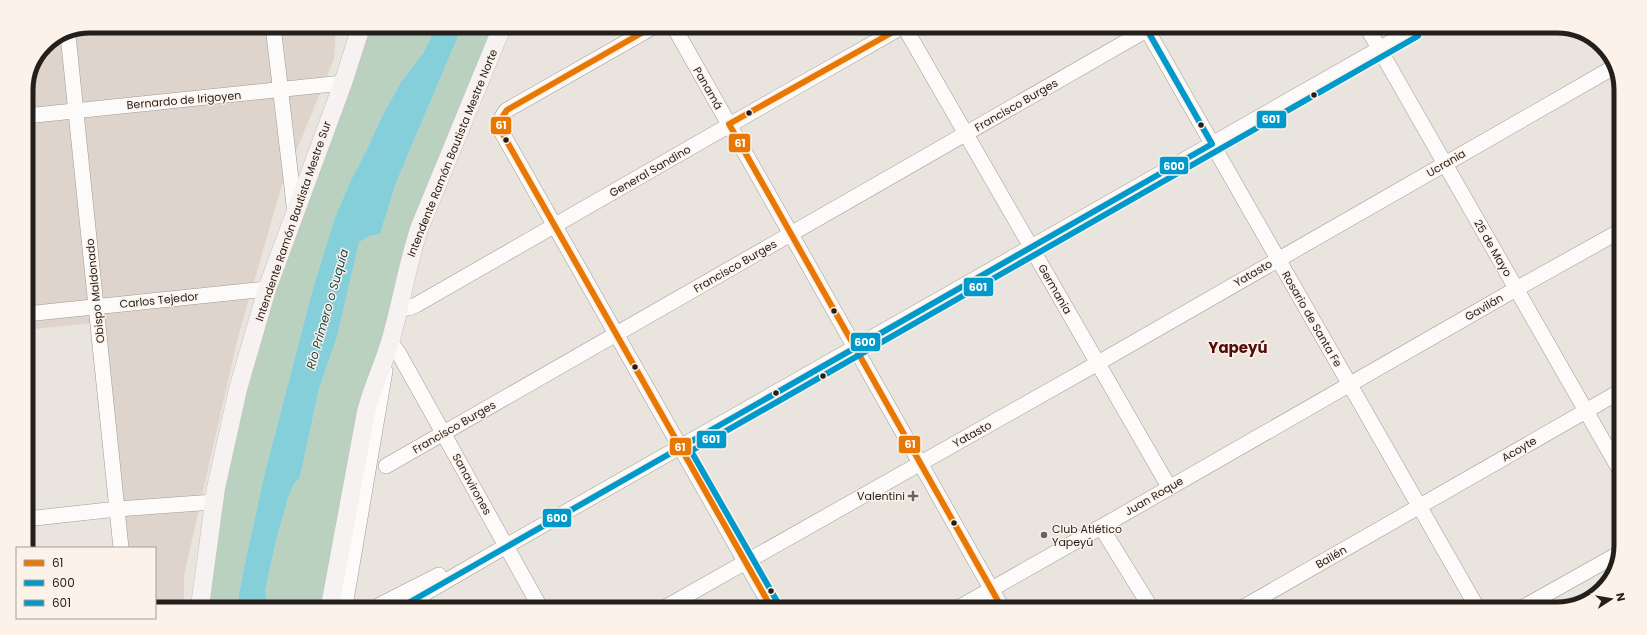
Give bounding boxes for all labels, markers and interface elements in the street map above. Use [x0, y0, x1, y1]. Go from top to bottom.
street label: Intendente Ramón Bautista Mestre Norte [403, 47, 501, 259]
street label: Panamá [689, 64, 727, 112]
street label: Francisco Burges [971, 74, 1061, 135]
street label: Bernardo de Irigoyen [126, 87, 242, 113]
unlabelled marker [1309, 90, 1319, 100]
unlabelled marker [744, 108, 754, 118]
line badge: 601 [1256, 110, 1287, 129]
text: 601 [1262, 111, 1280, 127]
line badge: 61 [490, 116, 512, 135]
text: 61 [495, 117, 507, 133]
street label: Intendente Ramón Bautista Mestre Sur [251, 119, 335, 323]
unlabelled marker [1196, 120, 1206, 130]
line badge: 61 [728, 133, 751, 153]
unlabelled marker [501, 135, 511, 145]
text: 61 [734, 135, 746, 151]
street label: General Sandino [606, 141, 694, 201]
street label: Ucrania [1423, 145, 1469, 181]
line badge: 600 [1159, 156, 1189, 175]
text: 600 [1163, 158, 1185, 174]
street label: 25 de Mayo [1470, 216, 1516, 280]
street label: Francisco Burges [690, 235, 780, 296]
street label: Obispo Maldonado [82, 238, 108, 344]
water label: Río Primero o Suquía [302, 247, 352, 371]
street label: Yatasto [1231, 256, 1275, 290]
street label: Germania [1034, 261, 1076, 317]
street label: Rosario de Santa Fe [1278, 268, 1346, 370]
line badge: 601 [963, 277, 994, 297]
text: 601 [969, 279, 987, 295]
street label: Carlos Tejedor [119, 288, 199, 312]
street label: Gavilán [1462, 290, 1506, 324]
unlabelled marker [829, 306, 839, 316]
line badge: 600 [850, 332, 881, 352]
text: 600 [854, 334, 876, 350]
district label: Yapeyú [1208, 337, 1268, 358]
unlabelled marker [630, 362, 640, 372]
unlabelled marker [818, 371, 828, 381]
unlabelled marker [771, 388, 781, 398]
street label: Francisco Burges [409, 396, 499, 457]
street label: Yatasto [950, 417, 994, 451]
line badge: 601 [696, 430, 727, 449]
text: 601 [702, 431, 720, 447]
street label: Acoyte [1498, 432, 1540, 465]
line badge: 61 [898, 435, 921, 454]
text: 61 [904, 436, 916, 452]
line badge: 61 [669, 437, 692, 456]
text: 61 [674, 439, 686, 455]
street label: Sanavirones [449, 450, 496, 518]
street label: Juan Roque [1122, 473, 1186, 519]
place label: Valentini [857, 488, 905, 504]
marker: Valentini [908, 491, 918, 501]
line badge: 600 [542, 508, 572, 528]
text: 600 [546, 510, 568, 526]
unlabelled marker [949, 518, 959, 528]
place label: Club Atlético Yapeyú [1052, 521, 1122, 550]
marker: Club Atlético Yapeyú [1039, 530, 1049, 540]
street label: Bailén [1313, 542, 1349, 572]
legend [16, 547, 156, 619]
text: 61 [52, 554, 63, 571]
text: 600 [52, 574, 75, 591]
north arrow [1591, 579, 1631, 619]
unlabelled marker [766, 586, 776, 596]
text: N [1612, 591, 1629, 603]
text: 601 [52, 594, 71, 611]

